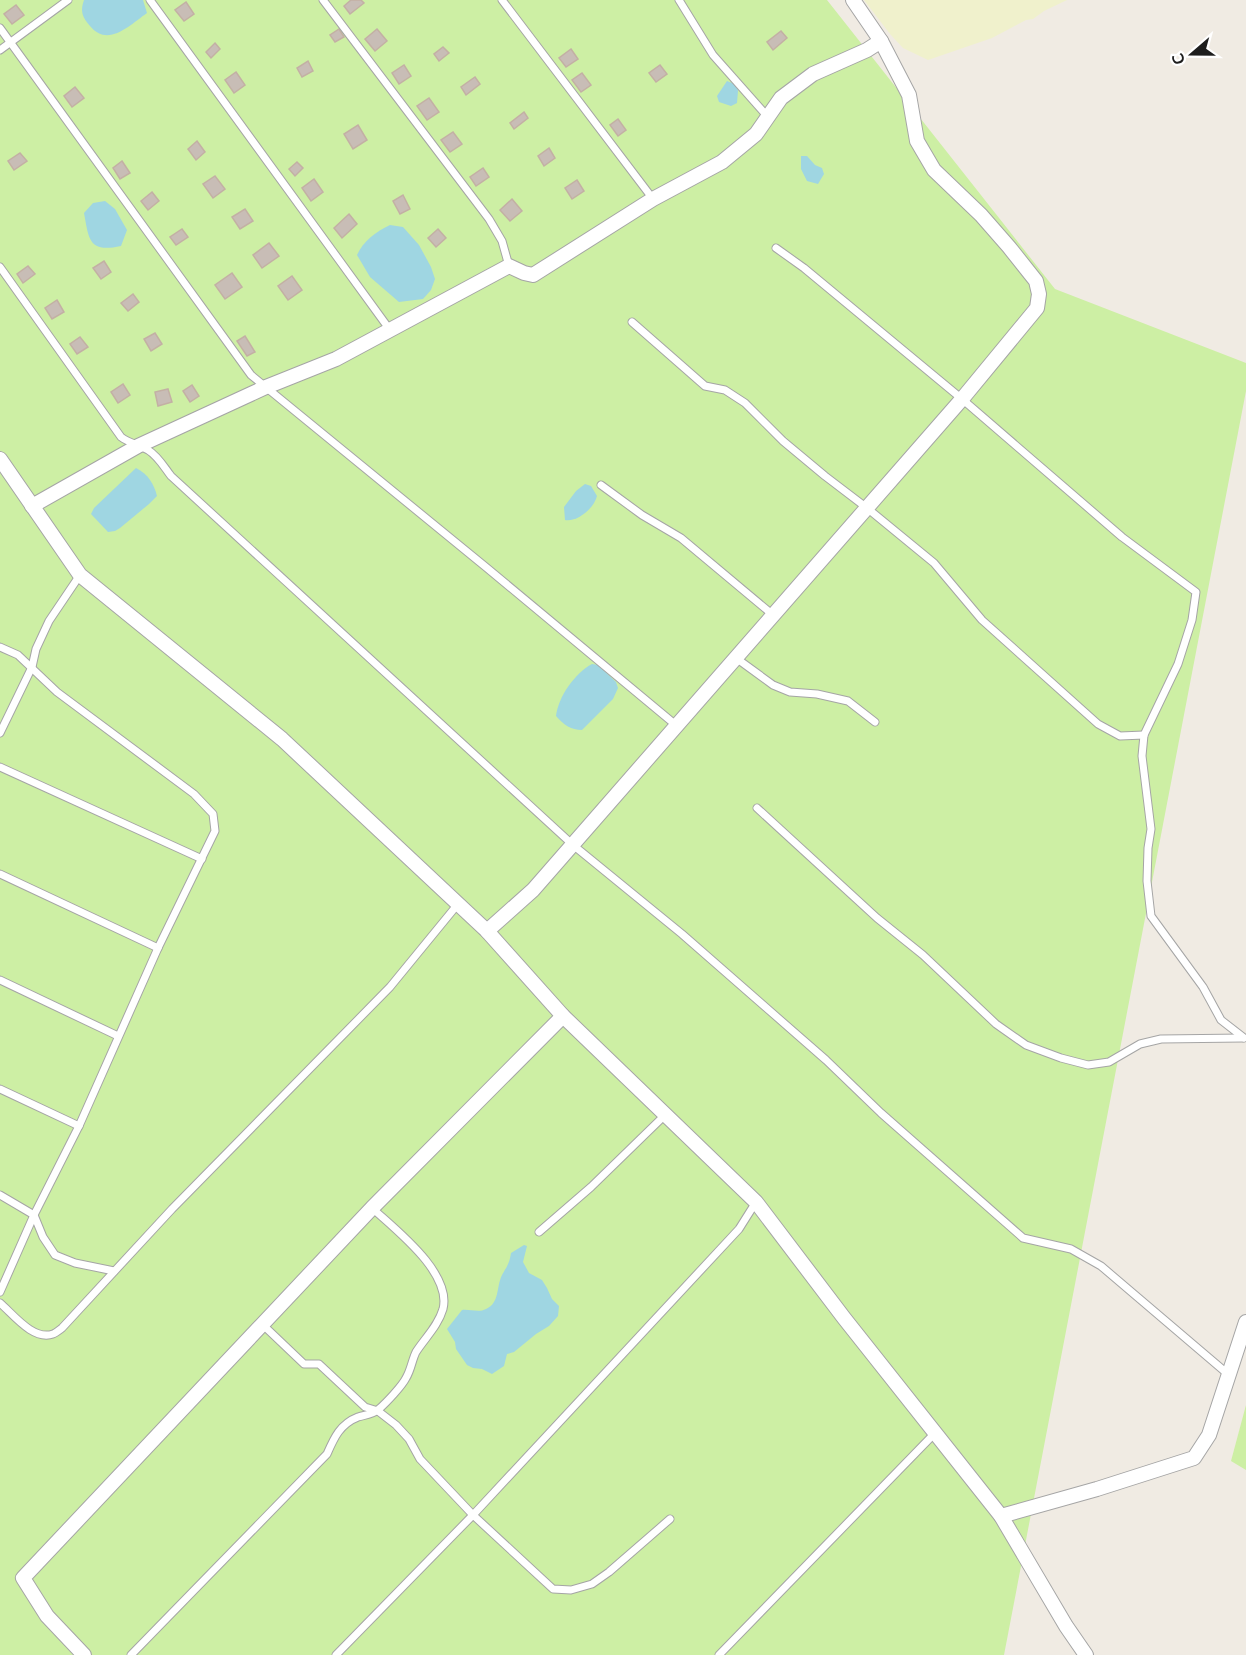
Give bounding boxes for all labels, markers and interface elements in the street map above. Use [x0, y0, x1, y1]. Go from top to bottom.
north arrow [1162, 24, 1222, 84]
text: С [1167, 51, 1189, 68]

